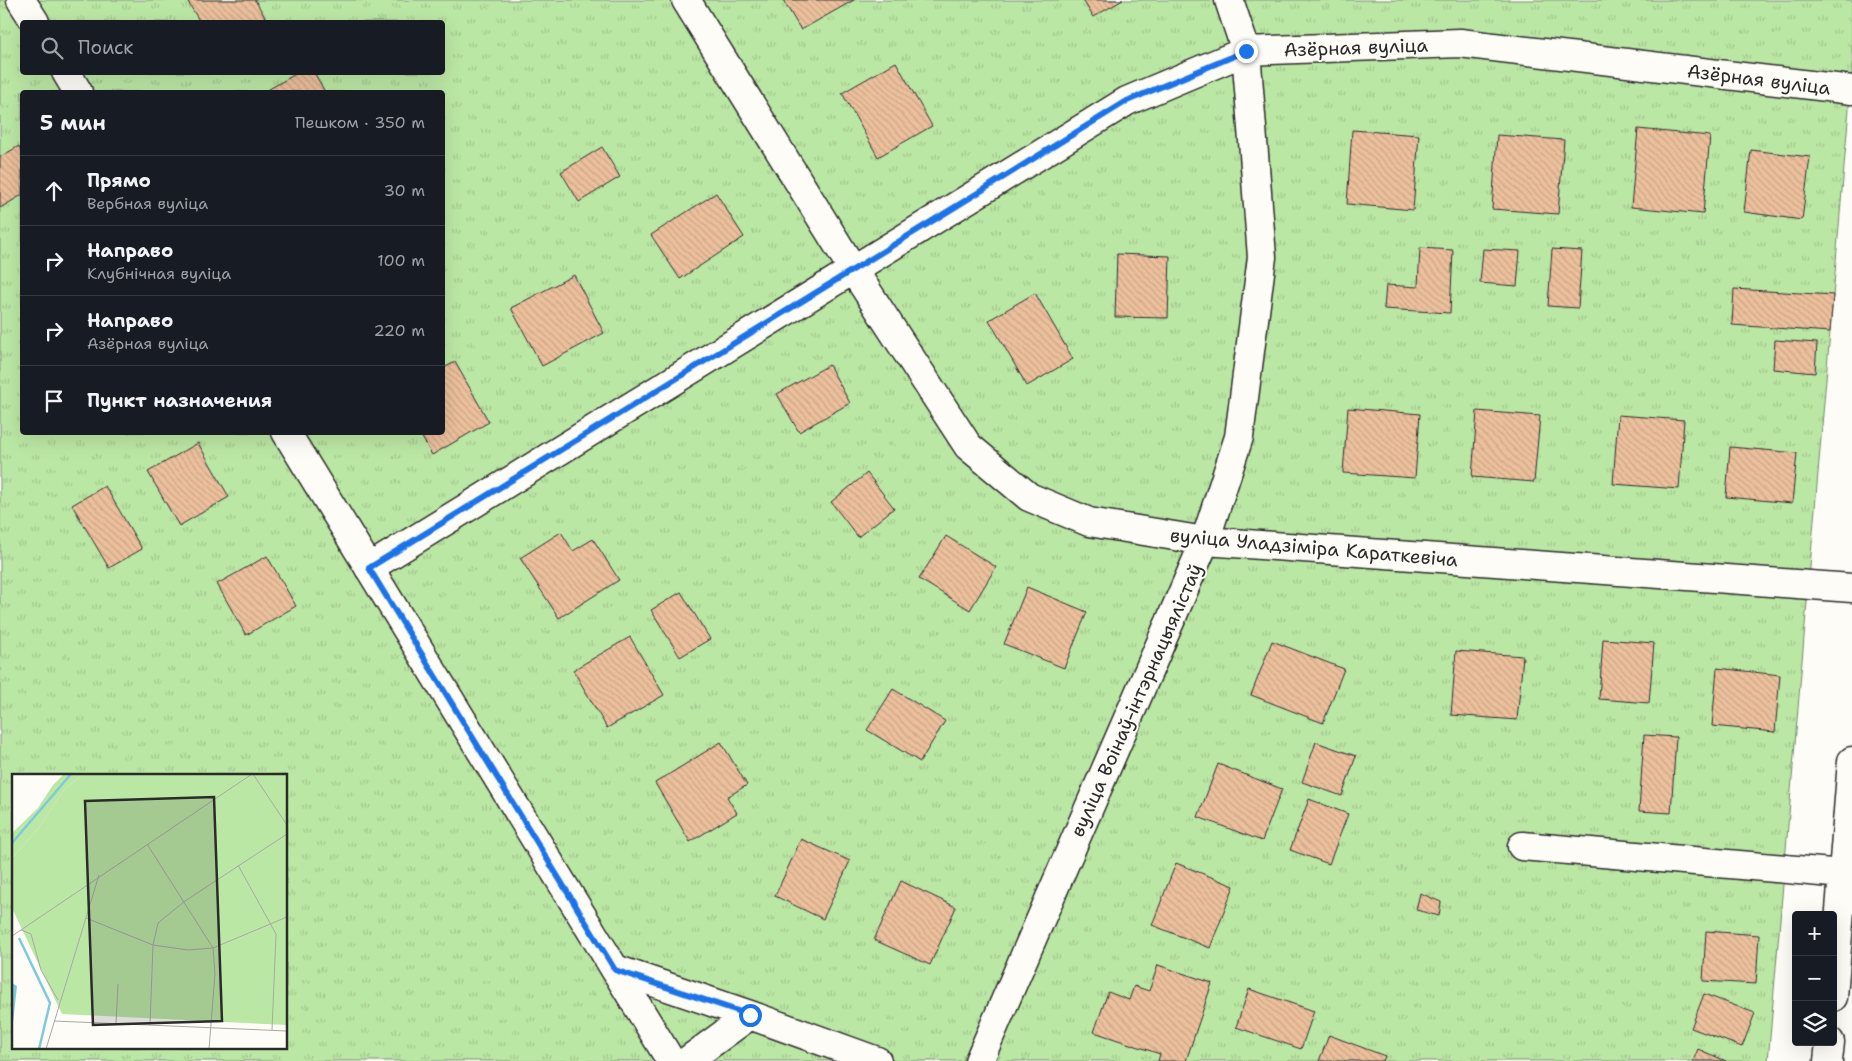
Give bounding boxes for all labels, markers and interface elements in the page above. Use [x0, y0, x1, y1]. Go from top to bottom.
search box [20, 20, 445, 75]
street label: Азёрная вуліца [1283, 32, 1429, 63]
icon: search [38, 34, 66, 62]
text: Поиск [78, 35, 133, 60]
route end [1235, 40, 1258, 63]
street label: Азёрная вуліца [1686, 58, 1832, 101]
text: 5 мин [40, 109, 106, 137]
text: Пешком · 350 m [295, 112, 425, 133]
text: Прямо [87, 168, 151, 193]
icon: ahead [40, 177, 68, 205]
text: 30 m [384, 180, 425, 201]
text: Вербная вуліца [87, 193, 208, 214]
text: Направо [87, 238, 173, 263]
icon: right [40, 247, 68, 275]
text: 100 m [377, 250, 425, 271]
text: Клубнічная вуліца [87, 263, 231, 284]
text: Направо [87, 308, 173, 333]
icon: right [40, 317, 68, 345]
text: 220 m [373, 320, 425, 341]
text: Азёрная вуліца [87, 333, 209, 354]
icon: arrive [40, 387, 68, 415]
text: Пункт назначения [87, 388, 272, 413]
street label: вуліца Уладзіміра Караткевіча [1169, 522, 1459, 573]
street label: вуліца Воінаў-інтэрнацыялістаў [1065, 560, 1208, 841]
inset map [12, 774, 288, 1048]
map controls [1792, 911, 1837, 1046]
button: + [1792, 911, 1837, 956]
button: − [1792, 956, 1837, 1001]
button: layers [1792, 1001, 1837, 1046]
route start [739, 1004, 762, 1027]

